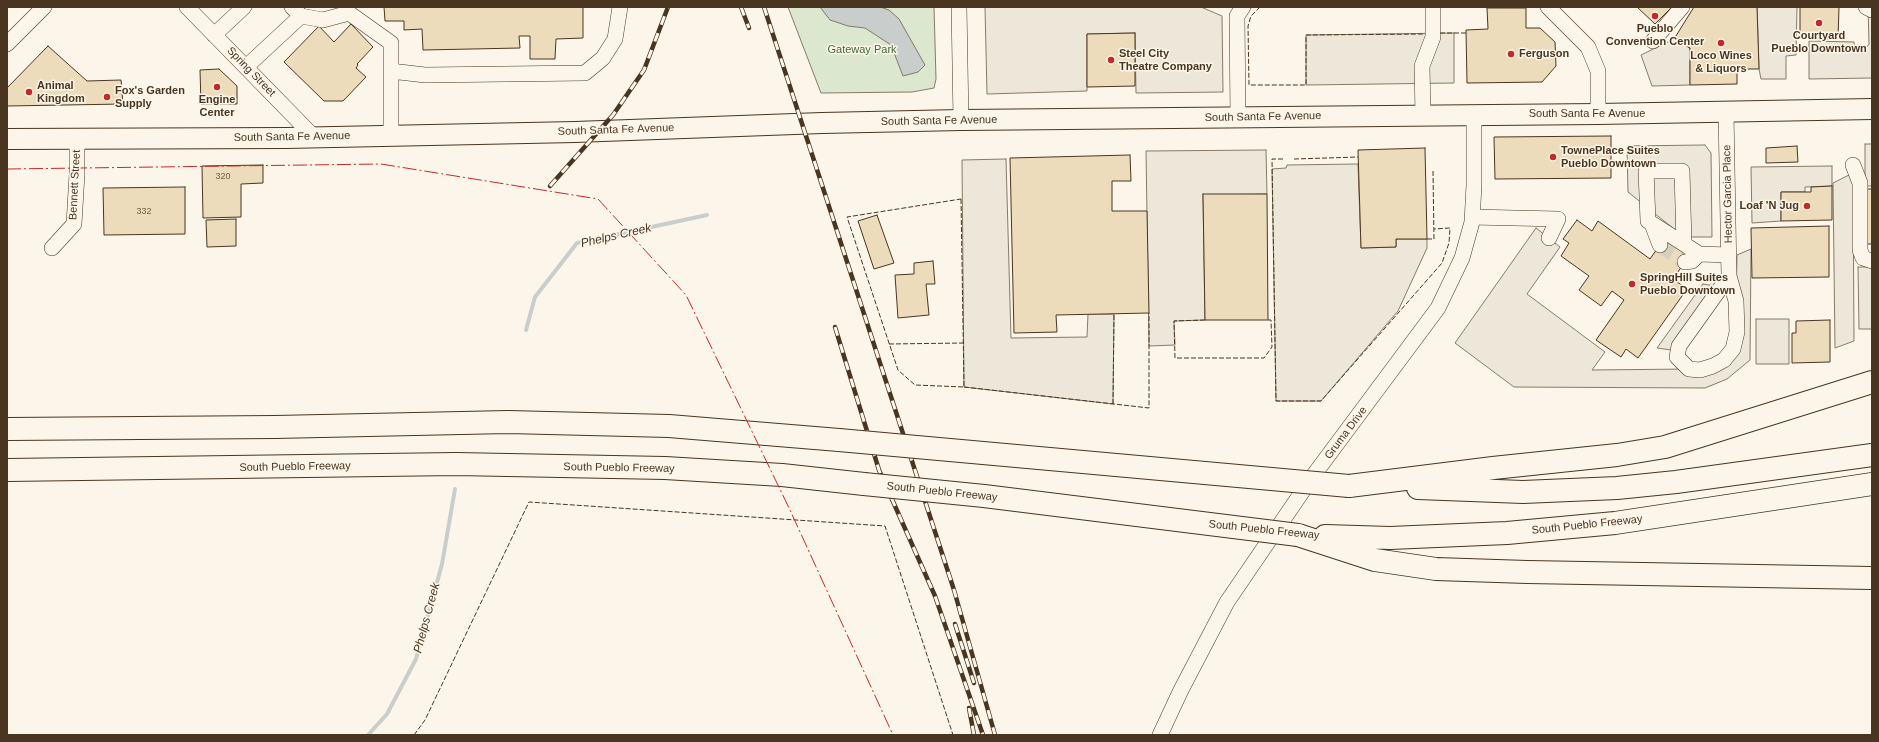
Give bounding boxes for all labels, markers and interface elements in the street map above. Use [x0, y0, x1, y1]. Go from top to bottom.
marker: Pueblo Convention Center [1650, 11, 1660, 21]
marker: Courtyard Pueblo Downtown [1814, 18, 1824, 28]
place label: Pueblo Convention Center [1606, 22, 1704, 48]
place label: Courtyard Pueblo Downtown [1771, 29, 1867, 55]
marker: Loco Wines & Liquors [1716, 38, 1726, 48]
park label: Gateway Park [827, 43, 897, 57]
street label: Spring Street [224, 44, 278, 100]
place label: Steel City Theatre Company [1119, 47, 1212, 73]
place label: Ferguson [1519, 47, 1569, 61]
marker: Ferguson [1506, 49, 1516, 59]
place label: Loco Wines & Liquors [1690, 49, 1752, 75]
marker: Steel City Theatre Company [1106, 55, 1116, 65]
place label: Animal Kingdom [37, 79, 85, 105]
marker: Engine Center [212, 82, 222, 92]
place label: Fox's Garden Supply [115, 84, 185, 110]
marker: Animal Kingdom [24, 87, 34, 97]
marker: Fox's Garden Supply [102, 92, 112, 102]
place label: Engine Center [199, 93, 235, 119]
street label: South Santa Fe Avenue [1529, 107, 1645, 121]
street label: South Santa Fe Avenue [1205, 109, 1321, 125]
street label: South Santa Fe Avenue [881, 113, 997, 129]
street label: South Santa Fe Avenue [558, 121, 674, 139]
street label: South Santa Fe Avenue [234, 129, 350, 145]
place label: TownePlace Suites Pueblo Downtown [1561, 144, 1660, 170]
street label: Hector Garcia Place [1721, 145, 1735, 243]
street label: Bennett Street [67, 150, 83, 220]
marker: TownePlace Suites Pueblo Downtown [1548, 152, 1558, 162]
house number: 320 [215, 172, 231, 182]
place label: Loaf 'N Jug [1740, 199, 1799, 213]
marker: Loaf 'N Jug [1802, 201, 1812, 211]
house number: 332 [136, 207, 152, 217]
water label: Phelps Creek [579, 221, 653, 251]
place label: SpringHill Suites Pueblo Downtown [1640, 271, 1735, 297]
marker: SpringHill Suites Pueblo Downtown [1627, 279, 1637, 289]
street label: Gruma Drive [1322, 404, 1370, 462]
street label: South Pueblo Freeway [239, 459, 351, 475]
street label: South Pueblo Freeway [563, 460, 675, 476]
street label: South Pueblo Freeway [886, 480, 998, 504]
street label: South Pueblo Freeway [1531, 513, 1643, 537]
street label: South Pueblo Freeway [1208, 518, 1320, 542]
water label: Phelps Creek [411, 581, 443, 655]

